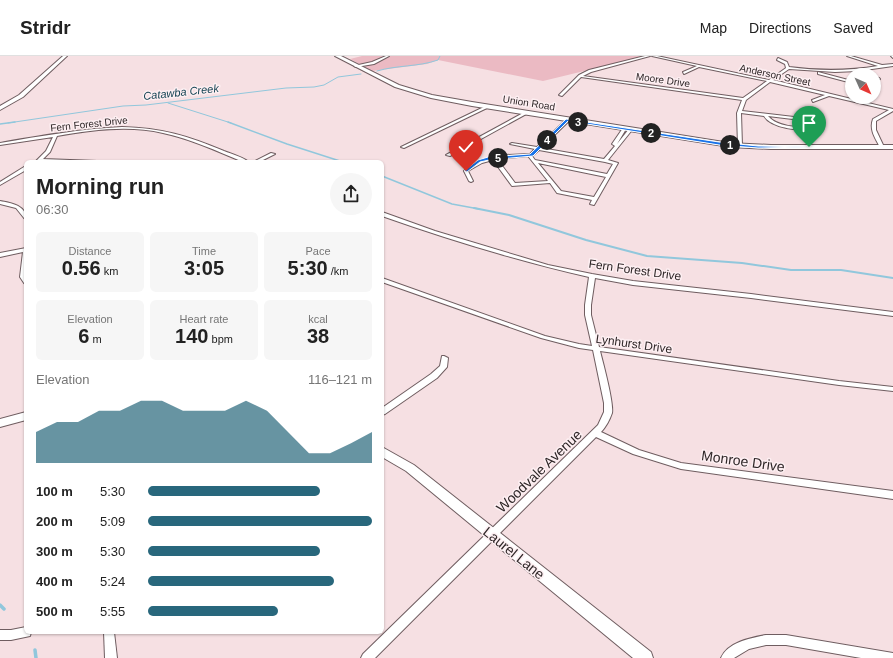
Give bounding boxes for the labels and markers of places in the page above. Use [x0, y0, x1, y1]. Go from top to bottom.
pin [792, 106, 826, 147]
pin: 3 [568, 112, 588, 132]
pin: 2 [641, 123, 661, 143]
pin [449, 130, 483, 171]
pin: 4 [537, 130, 557, 150]
pin: 1 [720, 135, 740, 155]
pin: 5 [488, 148, 508, 168]

